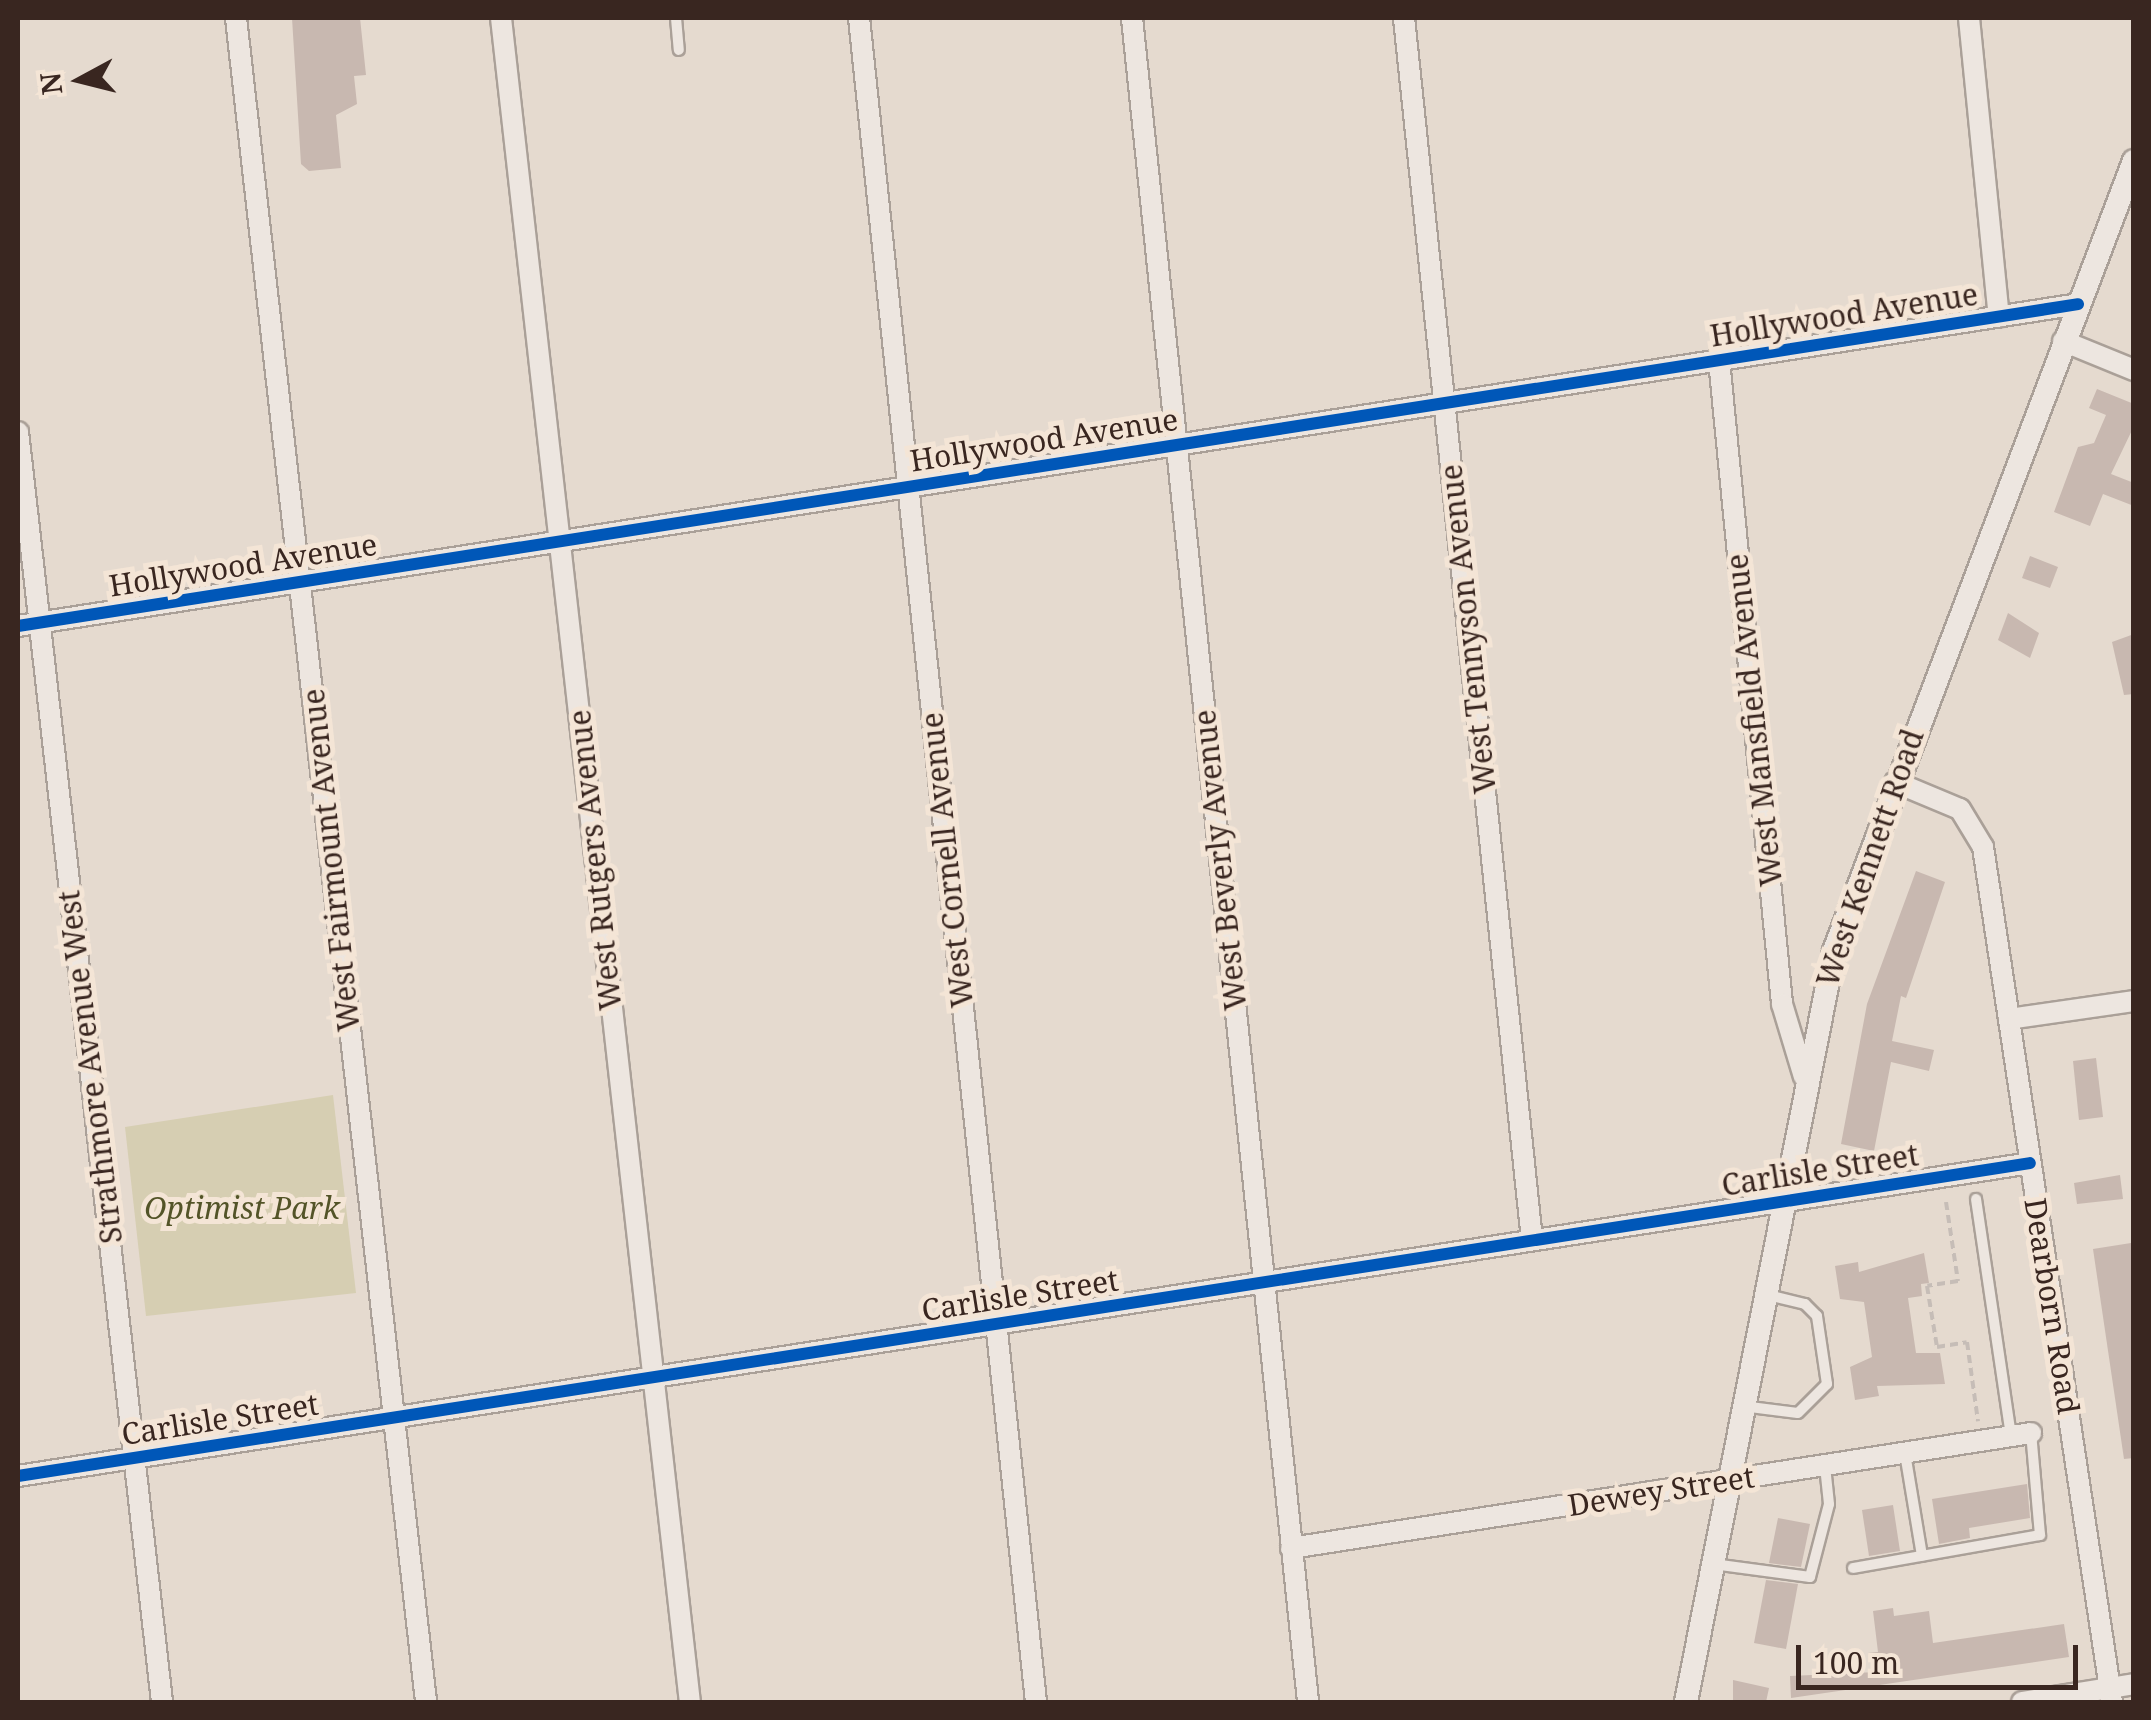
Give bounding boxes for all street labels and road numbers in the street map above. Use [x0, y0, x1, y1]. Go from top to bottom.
street label: Hollywood Avenue [1708, 276, 1980, 354]
street label: Hollywood Avenue [908, 401, 1180, 479]
street label: West Tennyson Avenue [1433, 463, 1503, 795]
street label: Hollywood Avenue [107, 526, 379, 604]
street label: West Mansfield Avenue [1719, 552, 1789, 888]
street label: West Fairmount Avenue [295, 687, 367, 1033]
street label: West Rutgers Avenue [561, 708, 629, 1012]
street label: West Beverly Avenue [1186, 708, 1254, 1012]
street label: West Cornell Avenue [914, 711, 980, 1009]
street label: West Kennett Road [1809, 725, 1931, 991]
street label: Strathmore Avenue West [50, 888, 130, 1246]
street label: Carlisle Street [1719, 1137, 1921, 1203]
street label: Dearborn Road [2017, 1195, 2087, 1417]
street label: Carlisle Street [919, 1262, 1121, 1328]
street label: Carlisle Street [119, 1386, 321, 1452]
street label: Dewey Street [1565, 1459, 1757, 1523]

